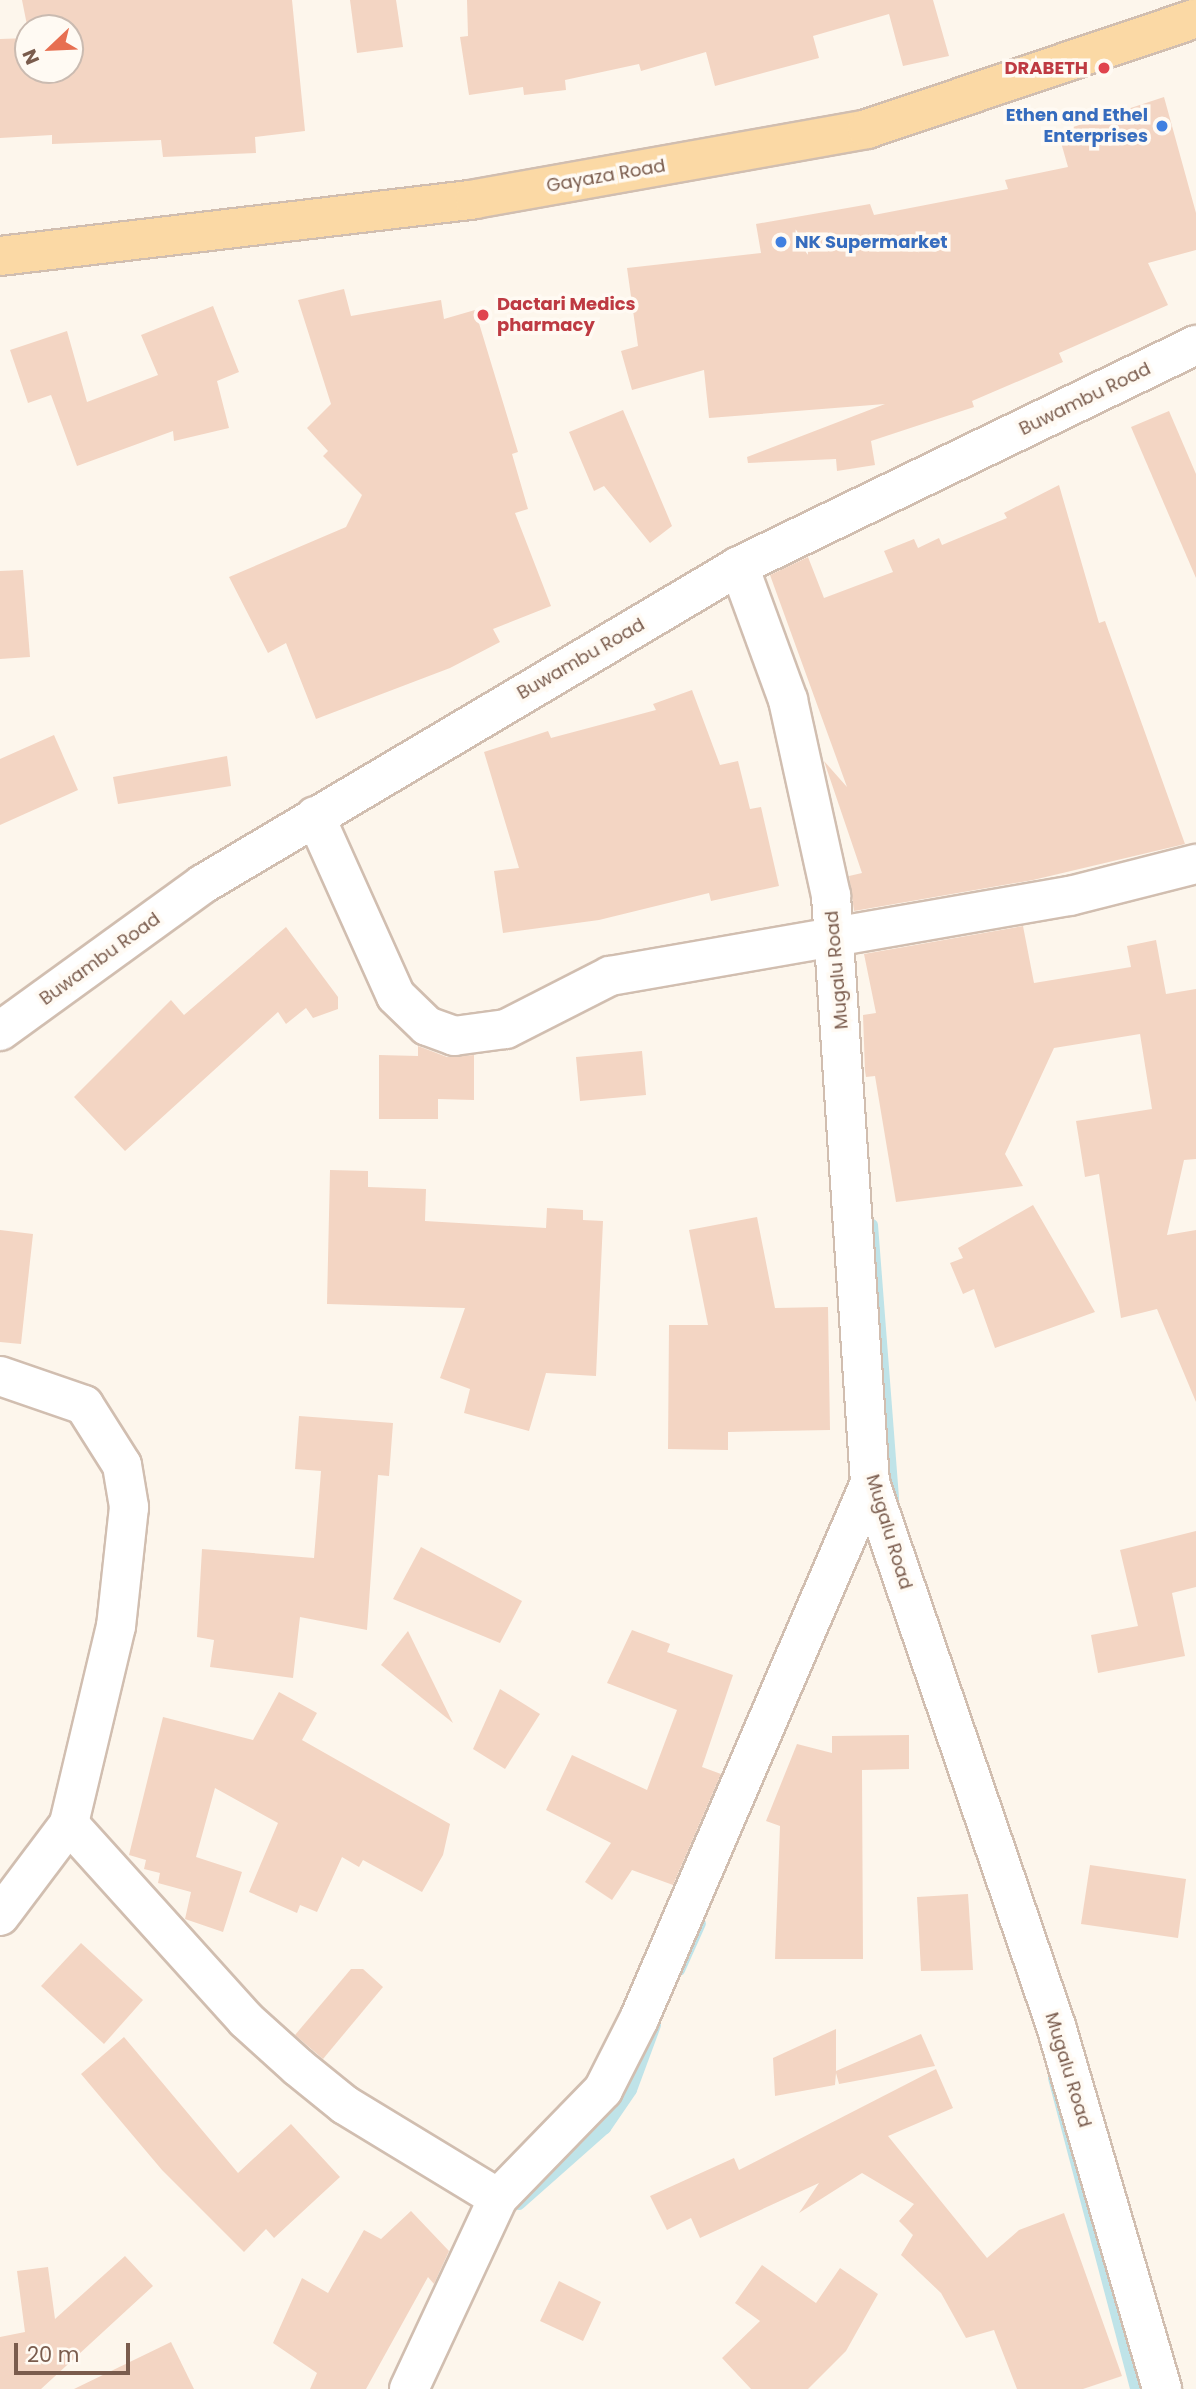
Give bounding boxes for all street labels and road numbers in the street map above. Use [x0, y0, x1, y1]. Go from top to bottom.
street label: Gayaza Road [545, 155, 667, 197]
street label: Buwambu Road [1016, 358, 1154, 440]
street label: Buwambu Road [514, 614, 648, 704]
street label: Buwambu Road [36, 908, 164, 1010]
street label: Mugalu Road [821, 910, 853, 1030]
street label: Mugalu Road [861, 1472, 917, 1592]
street label: Mugalu Road [1040, 2010, 1096, 2130]

